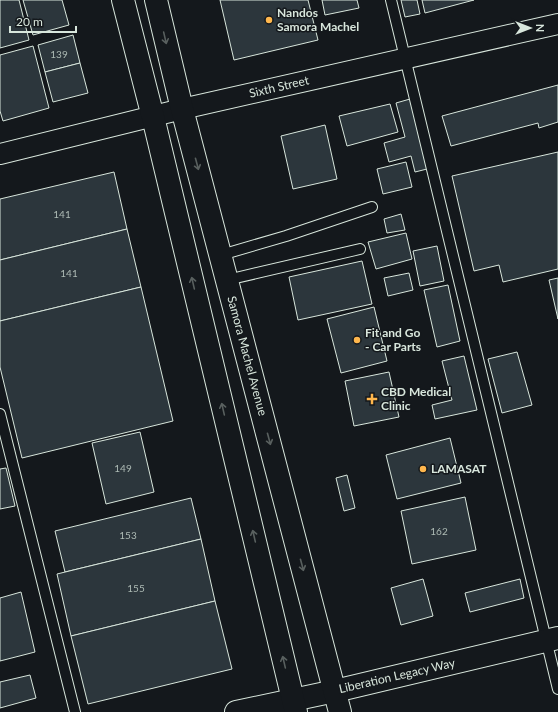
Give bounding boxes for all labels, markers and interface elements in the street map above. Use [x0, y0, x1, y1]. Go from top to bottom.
place label: Nandos Samora Machel [277, 5, 359, 34]
scale bar [10, 8, 76, 34]
north arrow [510, 8, 550, 48]
text: 20 m [16, 14, 43, 29]
marker: Nandos Samora Machel [264, 15, 274, 25]
text: N [534, 24, 547, 32]
one-way arrow [162, 31, 170, 44]
house number: 139 [50, 48, 68, 60]
street label: Sixth Street [247, 72, 311, 101]
one-way arrow [193, 157, 201, 170]
house number: 141 [53, 208, 71, 220]
house number: 141 [60, 267, 78, 279]
one-way arrow [189, 277, 196, 290]
street label: Samora Machel Avenue [224, 294, 271, 417]
place label: Fit and Go - Car Parts [365, 325, 421, 354]
marker: Fit and Go - Car Parts [352, 335, 362, 345]
place label: CBD Medical Clinic [381, 384, 451, 413]
marker: CBD Medical Clinic [366, 393, 378, 405]
one-way arrow [219, 403, 227, 416]
one-way arrow [265, 432, 273, 445]
place label: LAMASAT [431, 461, 487, 476]
house number: 149 [114, 462, 132, 474]
marker: LAMASAT [418, 464, 428, 474]
house number: 162 [430, 525, 448, 537]
house number: 153 [119, 529, 137, 541]
one-way arrow [249, 529, 257, 542]
one-way arrow [298, 558, 306, 571]
house number: 155 [127, 582, 145, 594]
street label: Liberation Legacy Way [337, 655, 457, 696]
one-way arrow [279, 656, 287, 669]

